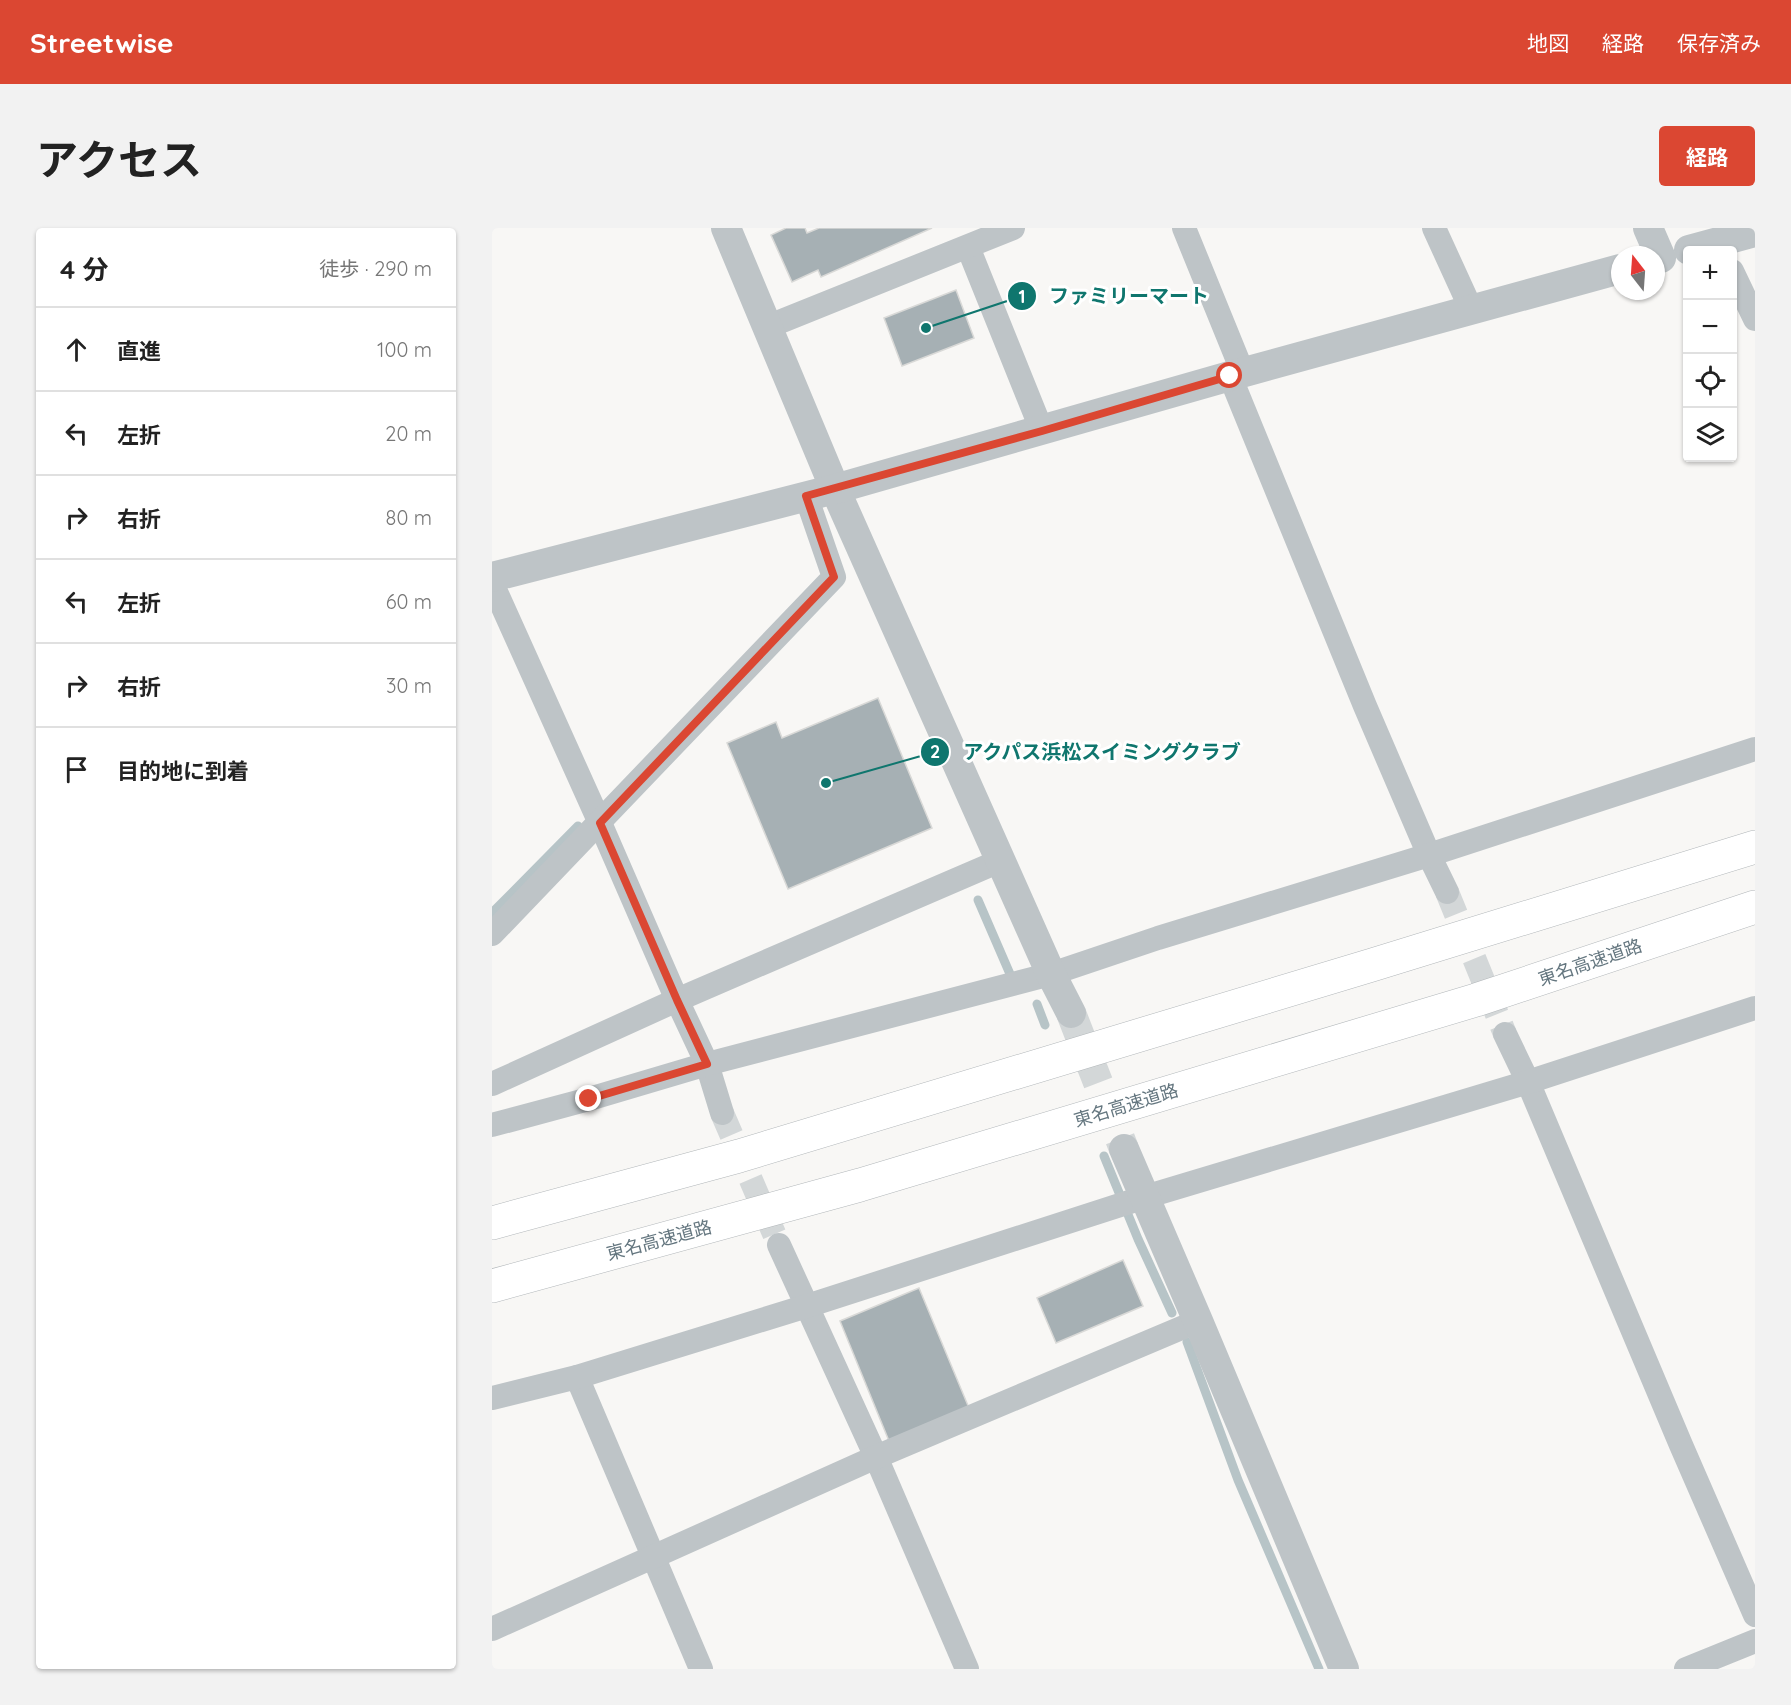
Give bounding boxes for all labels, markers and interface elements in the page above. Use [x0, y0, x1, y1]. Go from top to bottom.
text: Streetwise [30, 25, 173, 60]
text: 地図 [1527, 30, 1569, 56]
text: 経路 [1602, 30, 1644, 56]
text: 保存済み [1677, 30, 1761, 56]
button: 経路 [1659, 126, 1755, 186]
text: アクセス [36, 133, 202, 186]
north arrow [1611, 246, 1665, 300]
map controls [1683, 246, 1737, 462]
button: + [1683, 246, 1737, 300]
text: 4 分 [60, 253, 109, 286]
text: 徒歩 · 290 m [319, 256, 432, 281]
callout: ファミリーマート [1007, 277, 1221, 315]
text: ファミリーマート [1049, 283, 1209, 308]
text: 1 [1018, 285, 1026, 308]
button: − [1683, 300, 1737, 354]
icon: ahead [60, 333, 93, 366]
text: 直進 [117, 337, 161, 365]
text: 100 m [377, 337, 432, 362]
button: locate [1683, 354, 1737, 408]
route start [1216, 362, 1242, 388]
button: layers [1683, 408, 1737, 462]
icon: left [60, 417, 93, 450]
text: 左折 [117, 421, 161, 449]
text: 20 m [385, 421, 432, 446]
icon: right [60, 501, 93, 534]
text: 右折 [117, 505, 161, 533]
text: 80 m [386, 505, 432, 530]
icon: left [60, 585, 93, 618]
text: 左折 [117, 589, 161, 617]
text: 60 m [386, 589, 432, 614]
icon: right [60, 669, 93, 702]
text: 右折 [117, 673, 161, 701]
text: 30 m [386, 673, 432, 698]
callout: アクパス浜松スイミングクラブ [920, 733, 1254, 771]
text: アクパス浜松スイミングクラブ [963, 739, 1241, 764]
text: 2 [930, 740, 940, 763]
icon: arrive [60, 753, 93, 786]
text: 目的地に到着 [117, 757, 249, 785]
street label: 東名高速道路 [1535, 934, 1645, 990]
street label: 東名高速道路 [1071, 1078, 1181, 1132]
route end [575, 1085, 601, 1111]
street label: 東名高速道路 [604, 1215, 714, 1265]

